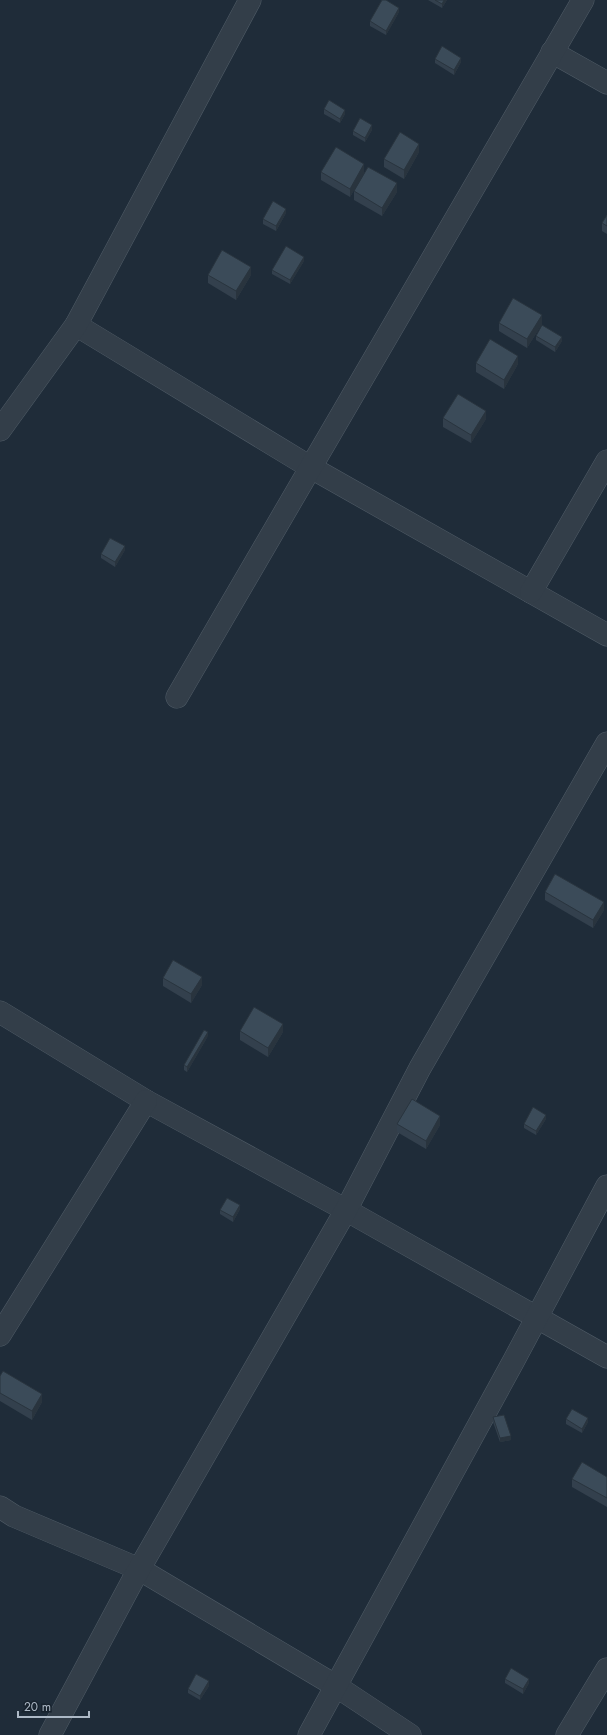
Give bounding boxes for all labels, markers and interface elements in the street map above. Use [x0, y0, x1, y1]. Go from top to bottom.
scale bar [18, 1693, 89, 1719]
text: 20 m [24, 1698, 51, 1716]

